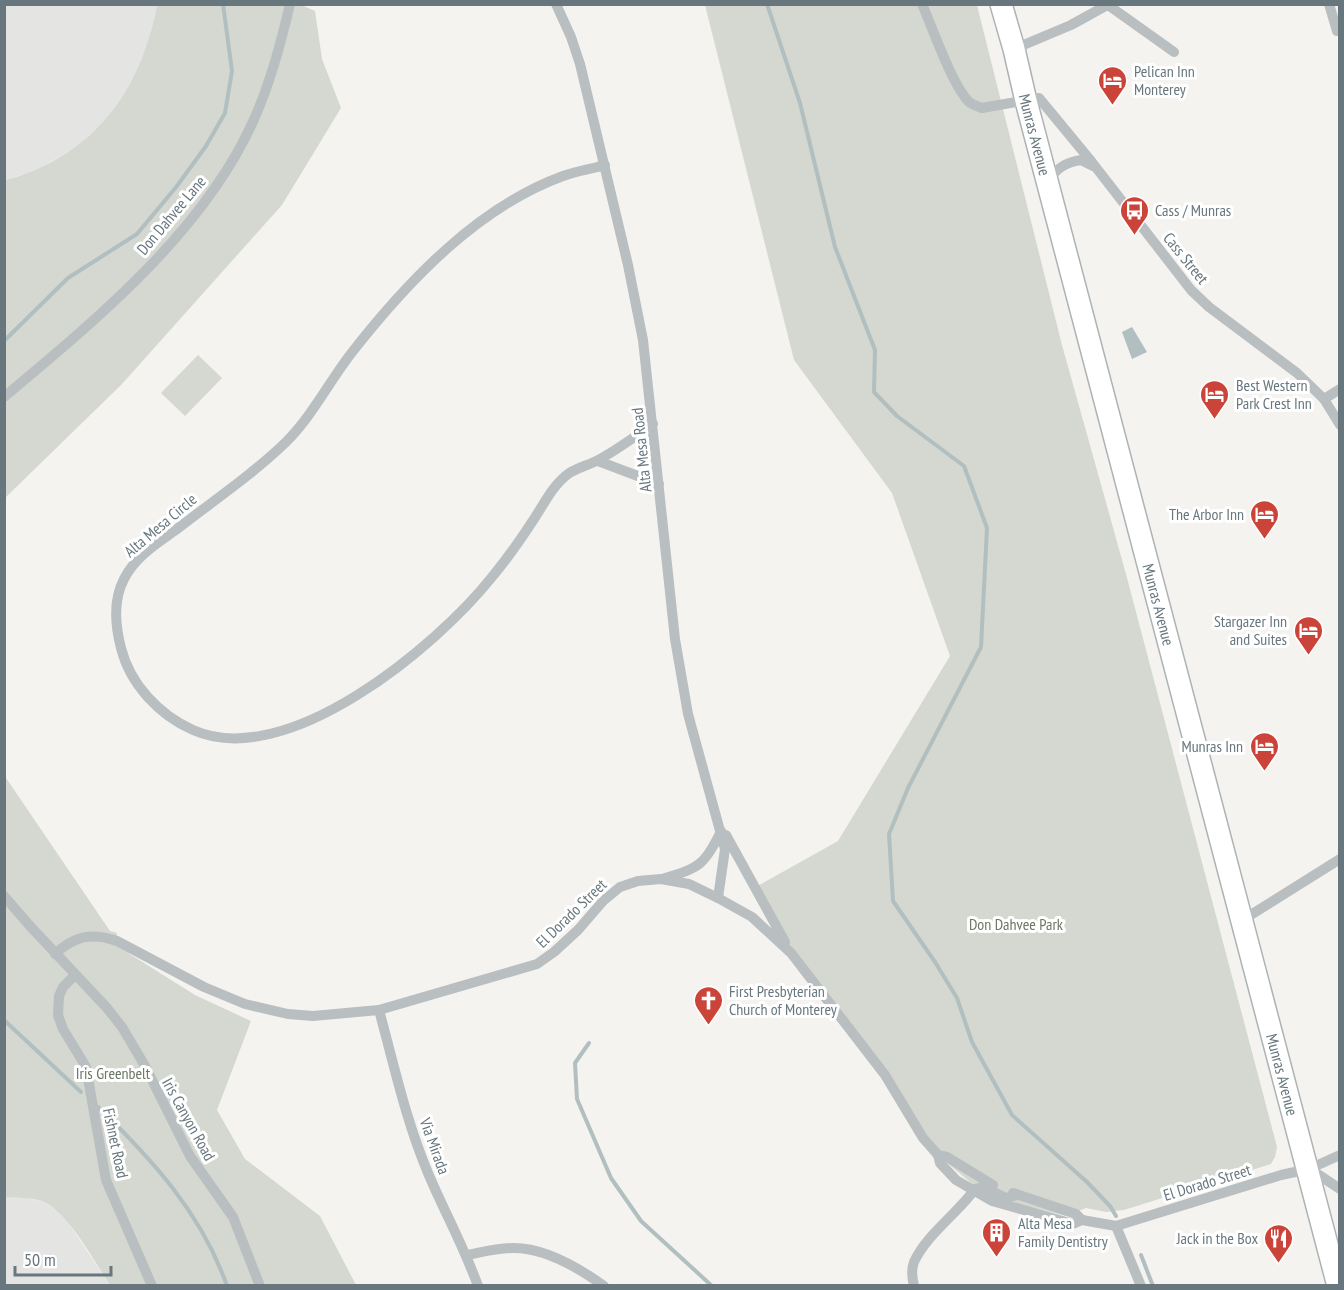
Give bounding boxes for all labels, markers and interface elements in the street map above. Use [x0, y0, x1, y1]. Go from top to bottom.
place label: Pelican Inn Monterey [1134, 61, 1195, 99]
hotel icon: Pelican Inn Monterey [1097, 64, 1129, 106]
street label: Munras Avenue [1015, 92, 1055, 178]
street label: Don Dahvee Lane [132, 172, 210, 258]
bus stop icon: Cass / Munras [1118, 194, 1150, 236]
place label: Cass / Munras [1155, 200, 1231, 220]
street label: Cass Street [1159, 228, 1213, 288]
place label: Best Western Park Crest Inn [1236, 375, 1312, 413]
hotel icon: Best Western Park Crest Inn [1199, 378, 1231, 420]
street label: Alta Mesa Road [627, 407, 655, 493]
street label: Alta Mesa Circle [120, 489, 200, 561]
hotel icon: The Arbor Inn [1249, 498, 1281, 540]
place label: The Arbor Inn [1169, 504, 1244, 524]
street label: Munras Avenue [1138, 562, 1179, 648]
place label: Stargazer Inn and Suites [1214, 611, 1287, 649]
hotel icon: Stargazer Inn and Suites [1292, 614, 1324, 656]
hotel icon: Munras Inn [1248, 730, 1280, 772]
place label: Munras Inn [1181, 736, 1243, 756]
street label: El Dorado Street [532, 874, 611, 952]
park label: Don Dahvee Park [969, 914, 1064, 934]
place label: First Presbyterian Church of Monterey [729, 981, 837, 1019]
church icon: First Presbyterian Church of Monterey [692, 984, 724, 1026]
street label: Munras Avenue [1262, 1032, 1303, 1118]
park label: Iris Greenbelt [76, 1063, 151, 1083]
street label: Iris Canyon Road [158, 1074, 220, 1164]
street label: Fishnet Road [99, 1106, 133, 1180]
street label: Via Mirada [415, 1114, 454, 1177]
street label: El Dorado Street [1161, 1159, 1254, 1205]
place label: Alta Mesa Family Dentistry [1018, 1213, 1108, 1251]
building icon: Alta Mesa Family Dentistry [981, 1216, 1013, 1258]
restaurant icon: Jack in the Box [1263, 1222, 1295, 1264]
place label: Jack in the Box [1176, 1228, 1258, 1248]
scale bar [15, 1239, 111, 1277]
text: 50 m [24, 1248, 56, 1271]

